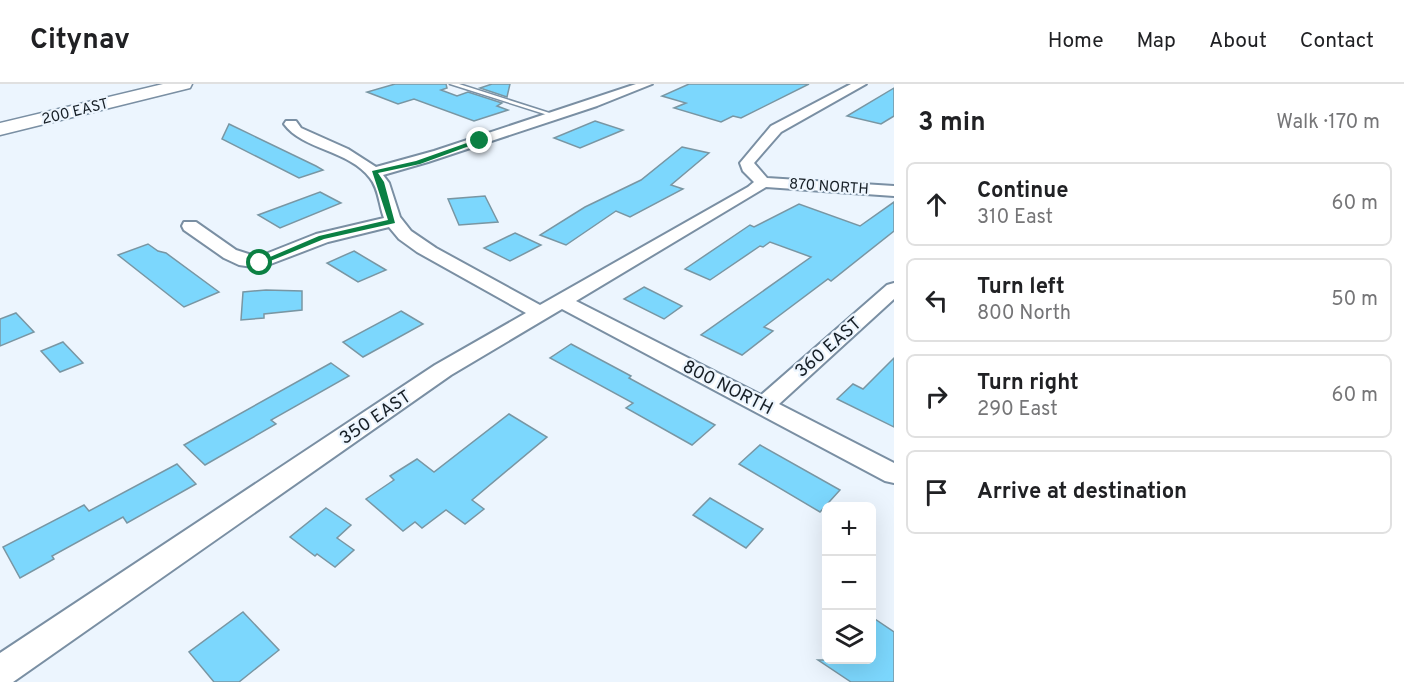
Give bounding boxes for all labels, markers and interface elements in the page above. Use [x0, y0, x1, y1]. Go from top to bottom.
text: Citynav [30, 23, 130, 59]
text: Home [1048, 28, 1104, 55]
text: Map [1137, 28, 1176, 55]
text: About [1209, 28, 1267, 55]
text: Contact [1300, 28, 1374, 55]
street label: 200 EAST [40, 95, 111, 130]
text: 3 min [918, 107, 986, 140]
text: Walk · 170 m [1276, 110, 1380, 136]
route end [466, 127, 492, 153]
street label: 870 NORTH [788, 175, 869, 200]
text: Continue [977, 178, 1068, 205]
icon: ahead [920, 188, 953, 221]
text: 60 m [1332, 191, 1378, 217]
text: 310 East [977, 205, 1053, 231]
route start [246, 249, 272, 275]
text: Turn left [977, 274, 1065, 301]
icon: left [920, 284, 953, 317]
text: 50 m [1331, 287, 1378, 313]
text: 800 North [977, 301, 1071, 327]
street label: 360 EAST [791, 313, 867, 383]
street label: 800 NORTH [678, 356, 776, 421]
text: Turn right [977, 370, 1079, 397]
icon: right [920, 380, 953, 413]
text: 60 m [1332, 383, 1378, 409]
street label: 350 EAST [336, 386, 416, 451]
text: 290 East [977, 397, 1058, 423]
icon: arrive [920, 476, 953, 509]
text: Arrive at destination [977, 479, 1187, 506]
map controls [822, 502, 876, 664]
button: + [822, 502, 876, 556]
button: − [822, 556, 876, 610]
button: layers [822, 610, 876, 664]

